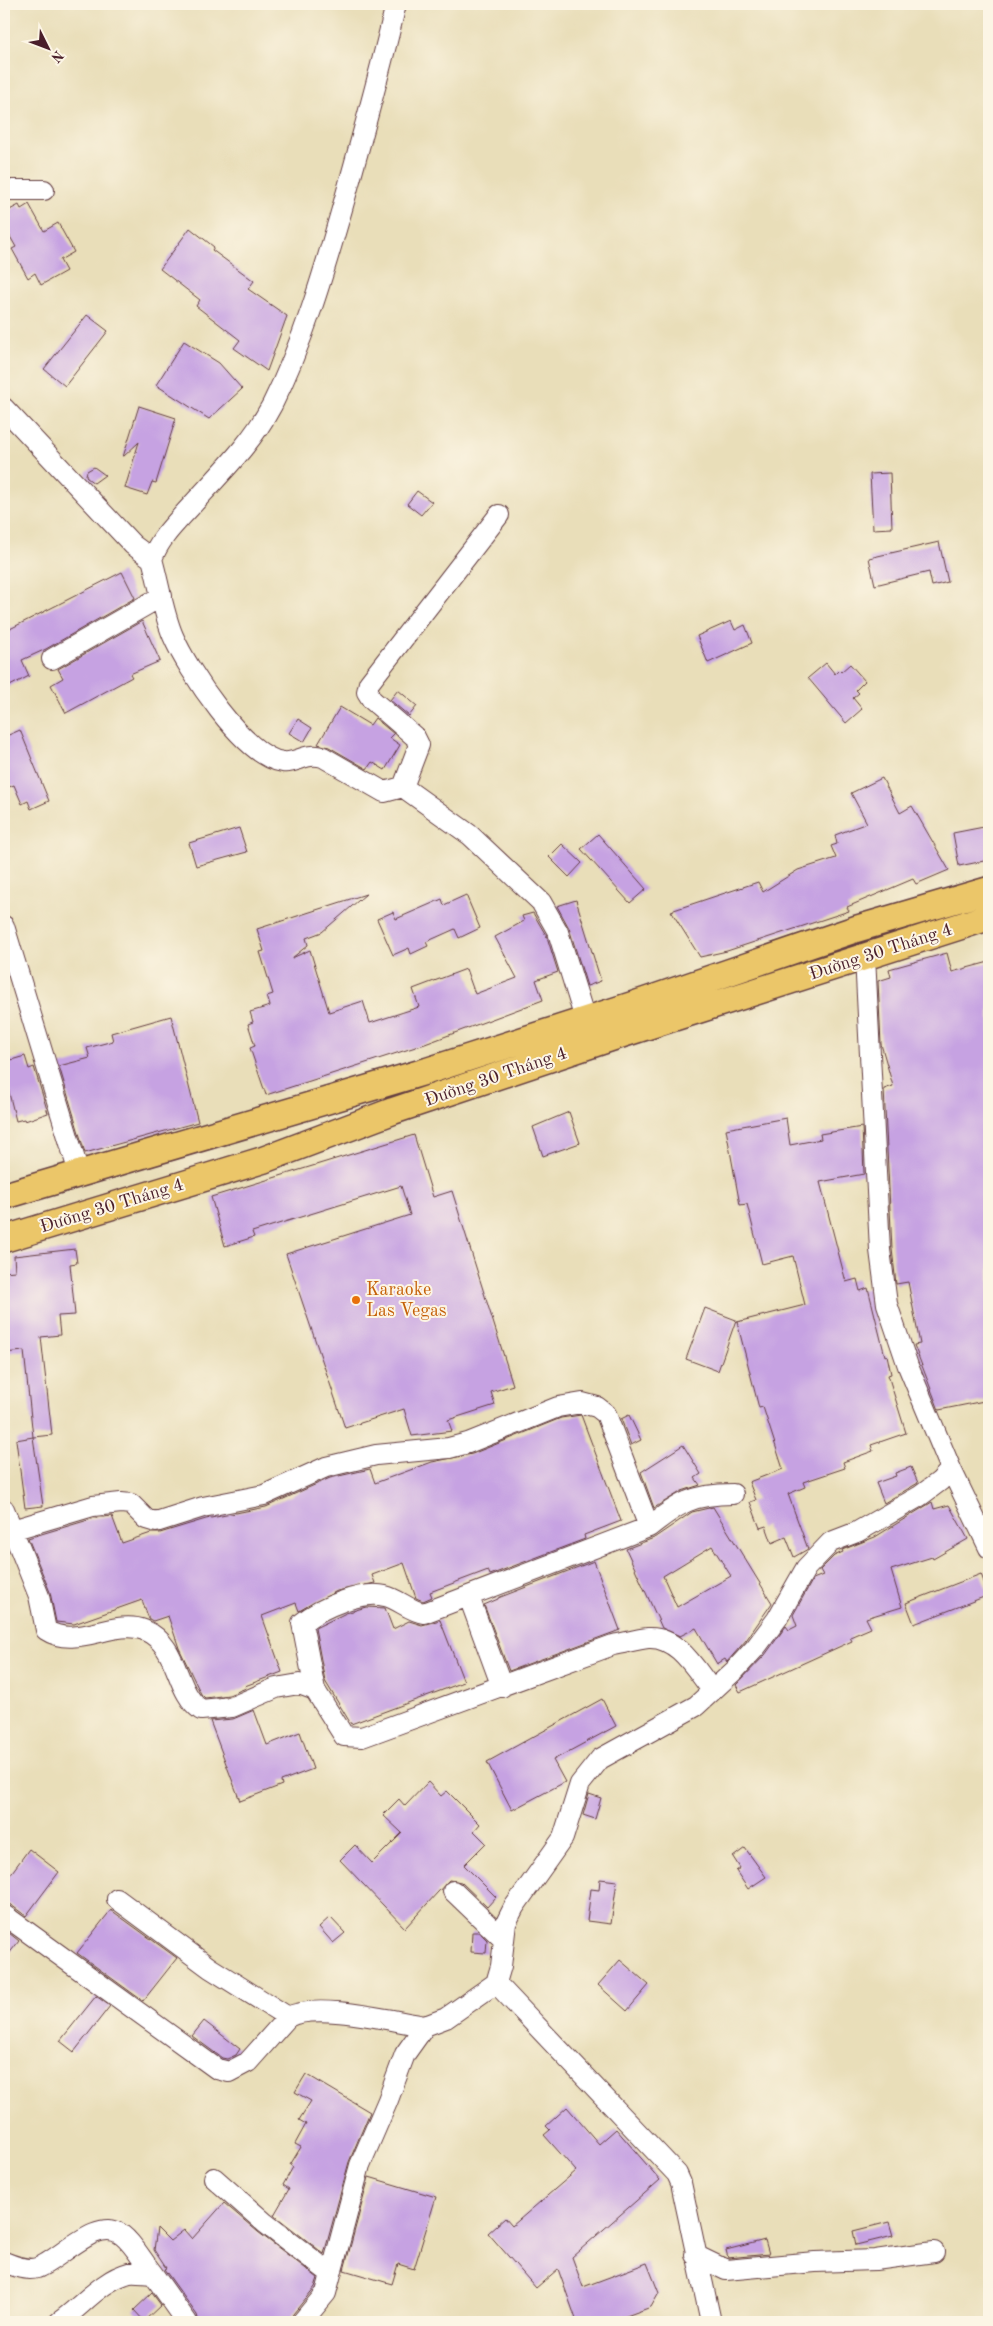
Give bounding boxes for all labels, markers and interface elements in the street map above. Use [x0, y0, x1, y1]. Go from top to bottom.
north arrow [22, 22, 72, 72]
text: N [48, 47, 66, 65]
street label: Đường 30 Tháng 4 [807, 920, 955, 984]
street label: Đường 30 Tháng 4 [423, 1044, 569, 1110]
street label: Đường 30 Tháng 4 [38, 1176, 186, 1236]
place label: Karaoke Las Vegas [366, 1281, 447, 1320]
marker: Karaoke Las Vegas [350, 1294, 362, 1306]

